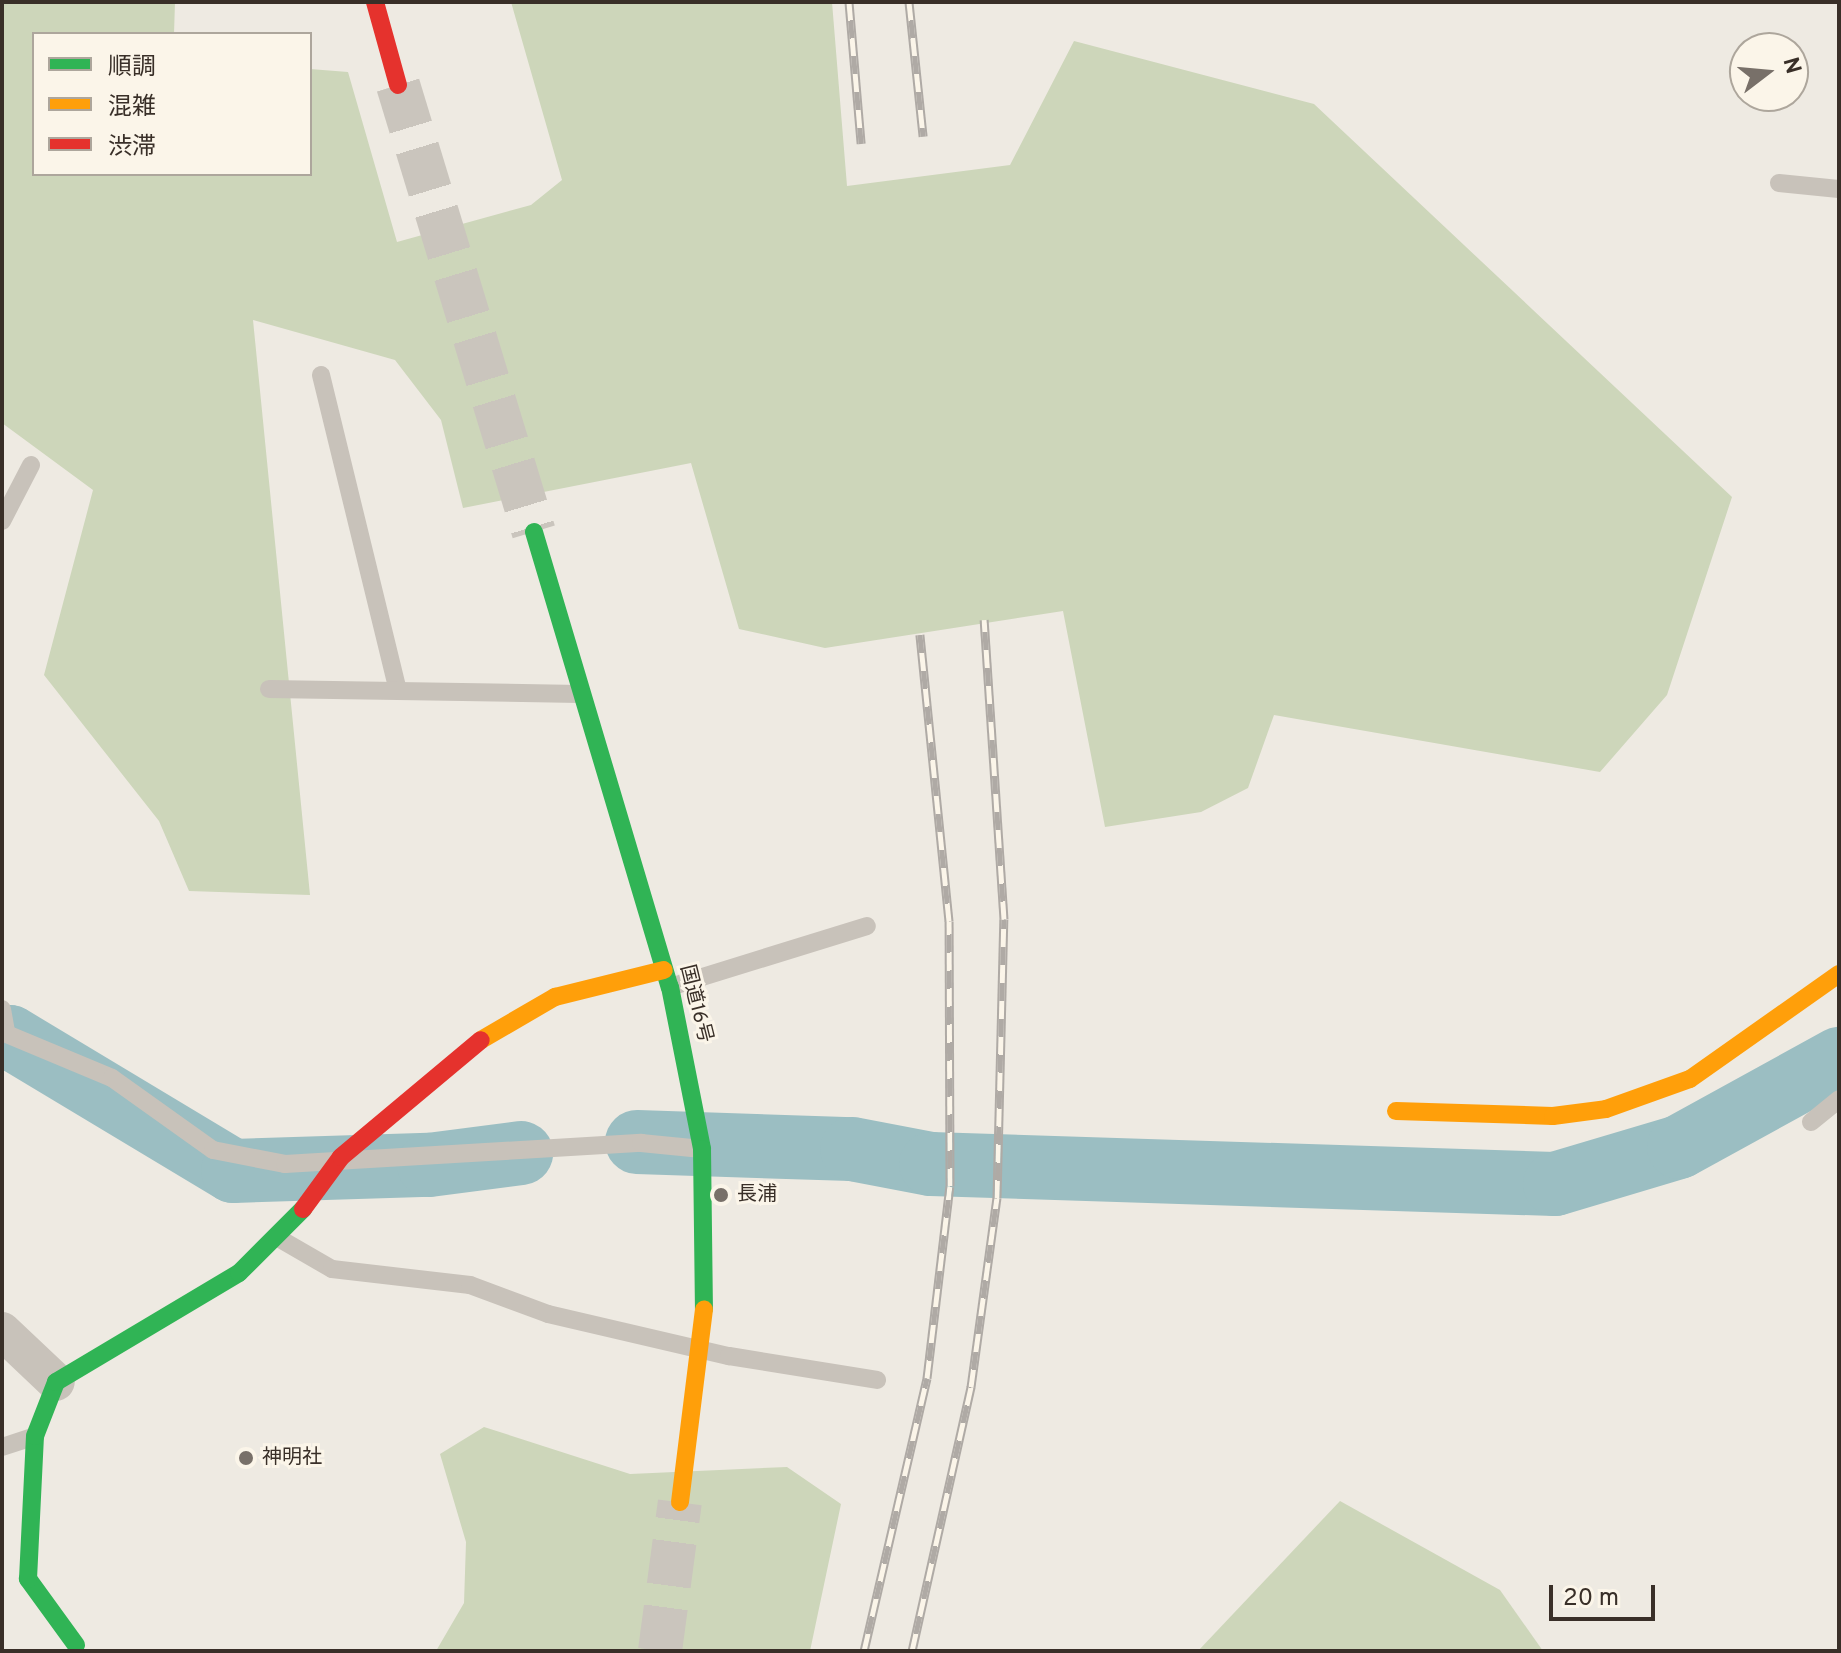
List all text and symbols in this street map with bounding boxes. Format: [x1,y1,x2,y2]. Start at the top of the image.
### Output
legend [32,32,312,176]
north arrow [1729,32,1809,112]
text: 順調 [108,53,156,83]
text: N [1775,54,1806,77]
text: 混雑 [108,93,156,123]
text: 渋滞 [108,133,156,163]
street label: 国道16号 [674,963,716,1045]
place label: 長浦 [737,1183,777,1207]
marker: 長浦 [712,1186,730,1204]
place label: 神明社 [262,1446,322,1470]
marker: 神明社 [237,1449,255,1467]
scale bar [1553,1569,1659,1619]
text: 20 m [1563,1584,1619,1614]

